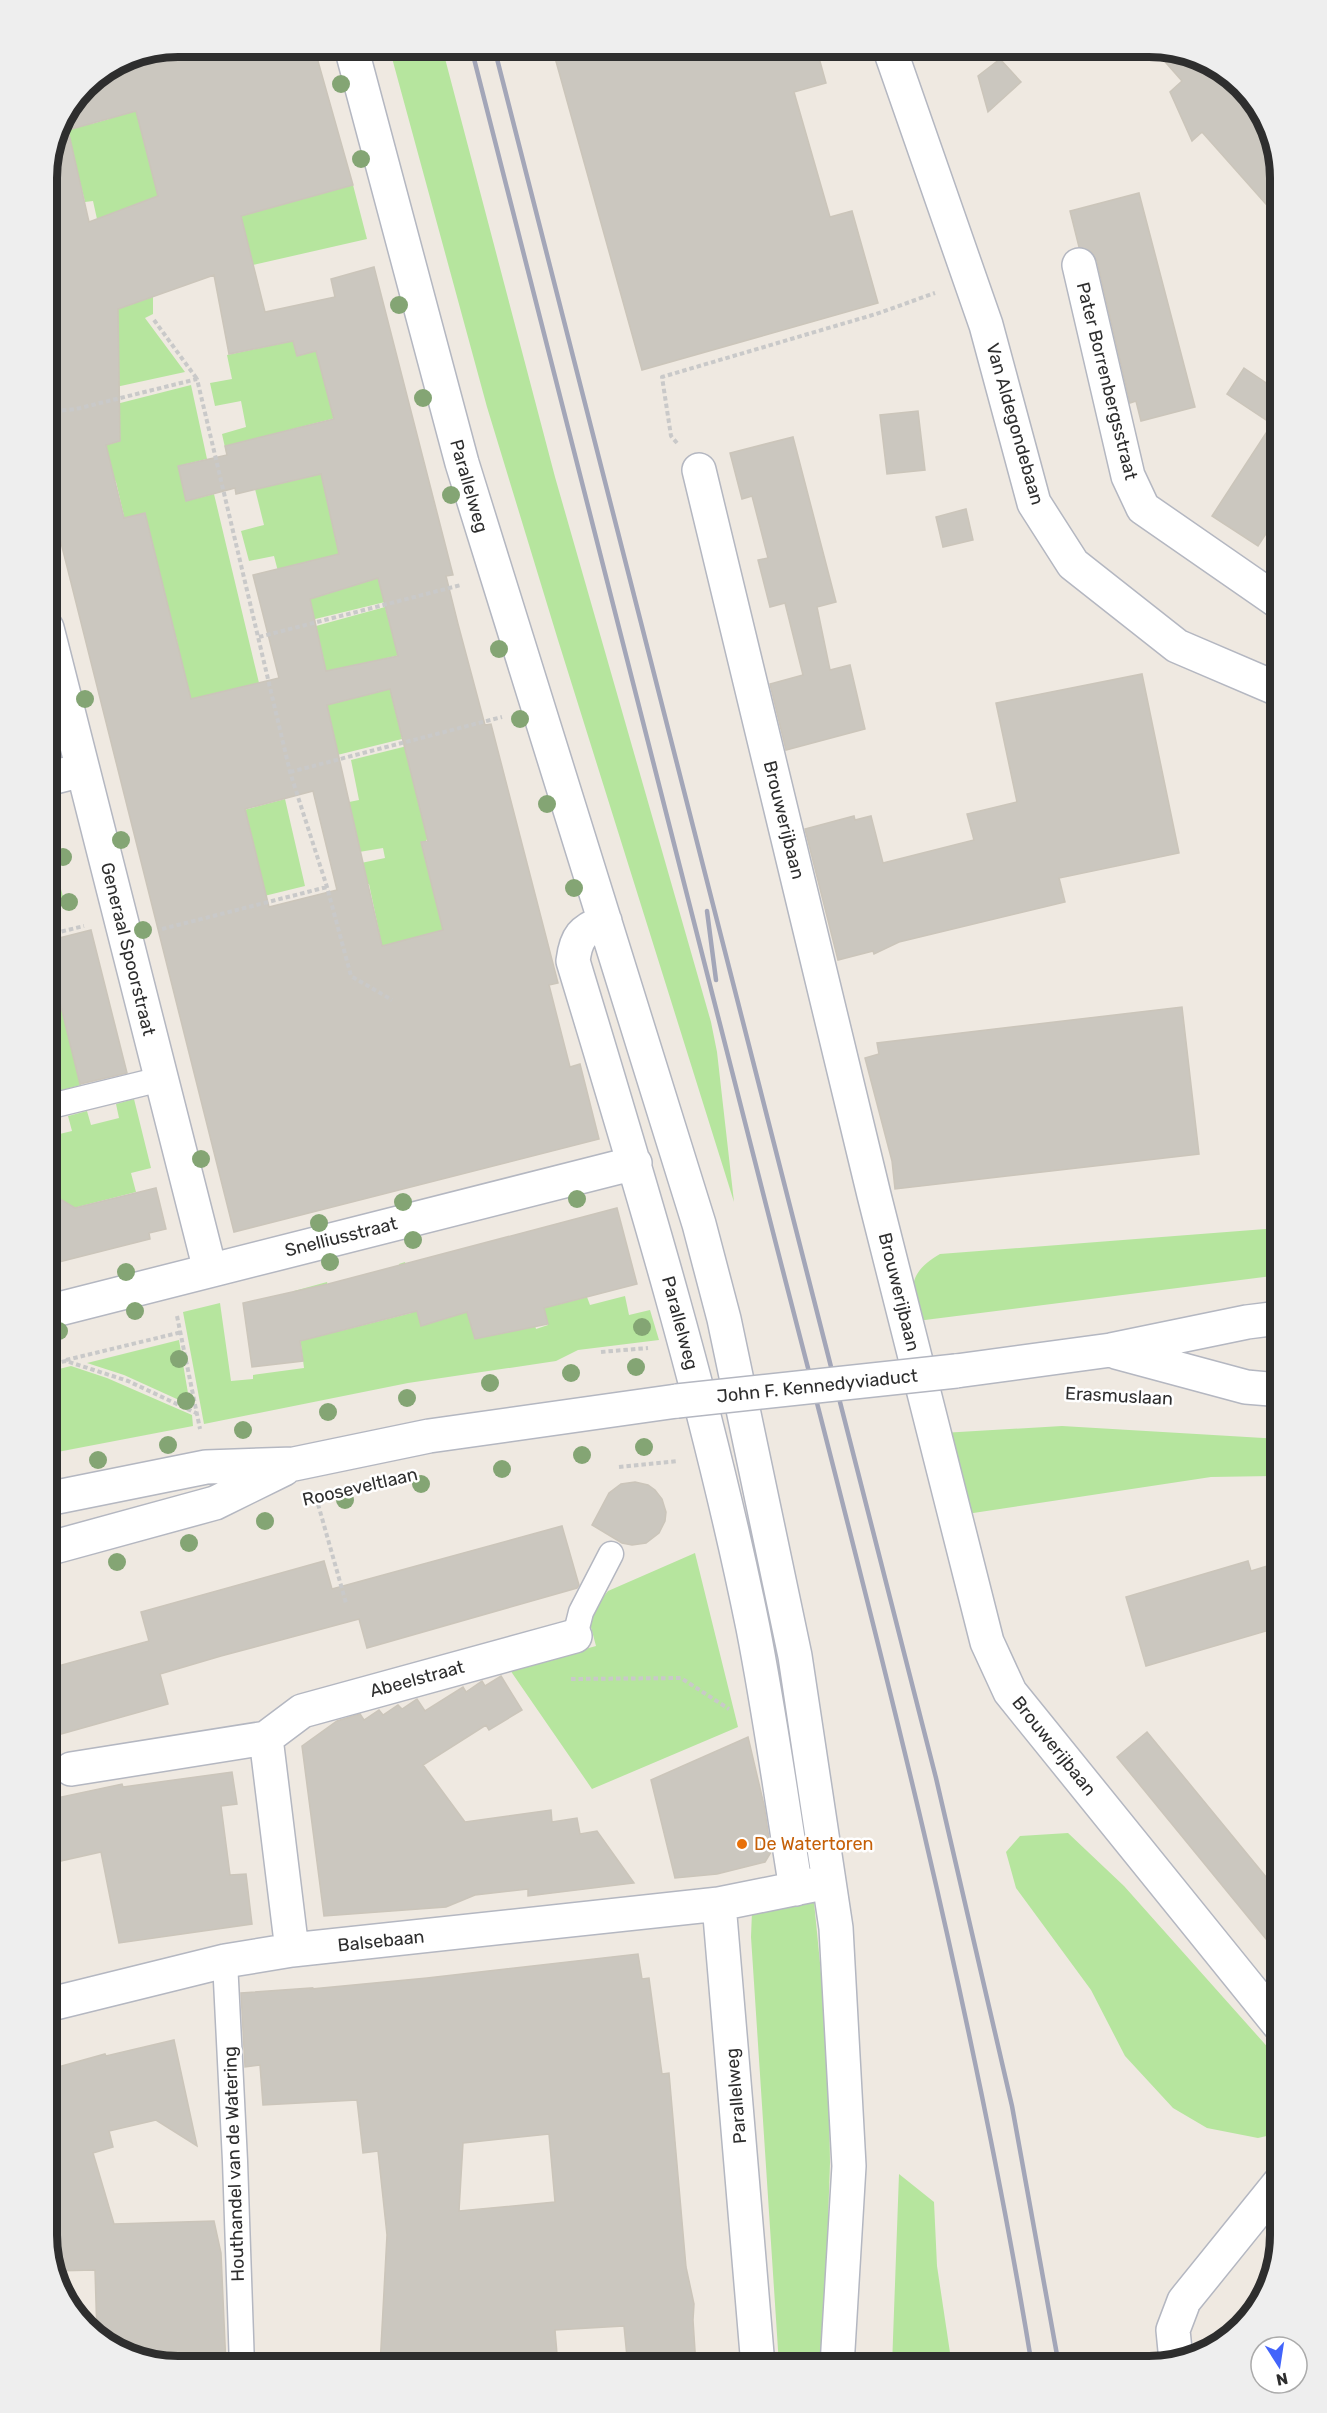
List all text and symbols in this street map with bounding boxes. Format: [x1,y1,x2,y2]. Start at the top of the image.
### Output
street label: Pater Borrenbergsstraat [1072,280,1142,482]
street label: Van Aldegondebaan [981,341,1049,507]
street label: Parallelweg [445,437,493,535]
street label: Brouwerijbaan [759,758,809,882]
street label: Generaal Spoorstraat [96,860,160,1038]
street label: Snelliusstraat [283,1212,399,1262]
street label: Brouwerijbaan [874,1230,924,1354]
street label: Parallelweg [657,1274,703,1372]
street label: John F. Kennedyviaduct [715,1364,919,1408]
street label: Erasmuslaan [1065,1382,1173,1410]
street label: Rooseveltlaan [300,1463,420,1511]
street label: Abeelstraat [367,1656,467,1702]
street label: Brouwerijbaan [1007,1692,1101,1800]
place label: De Watertoren [754,1833,873,1855]
marker: De Watertoren [735,1837,749,1851]
street label: Balsebaan [337,1926,425,1956]
street label: Houthandel van de Watering [219,2046,249,2282]
street label: Parallelweg [721,2047,751,2145]
north arrow [1249,2335,1309,2395]
text: N [1274,2369,1290,2390]

